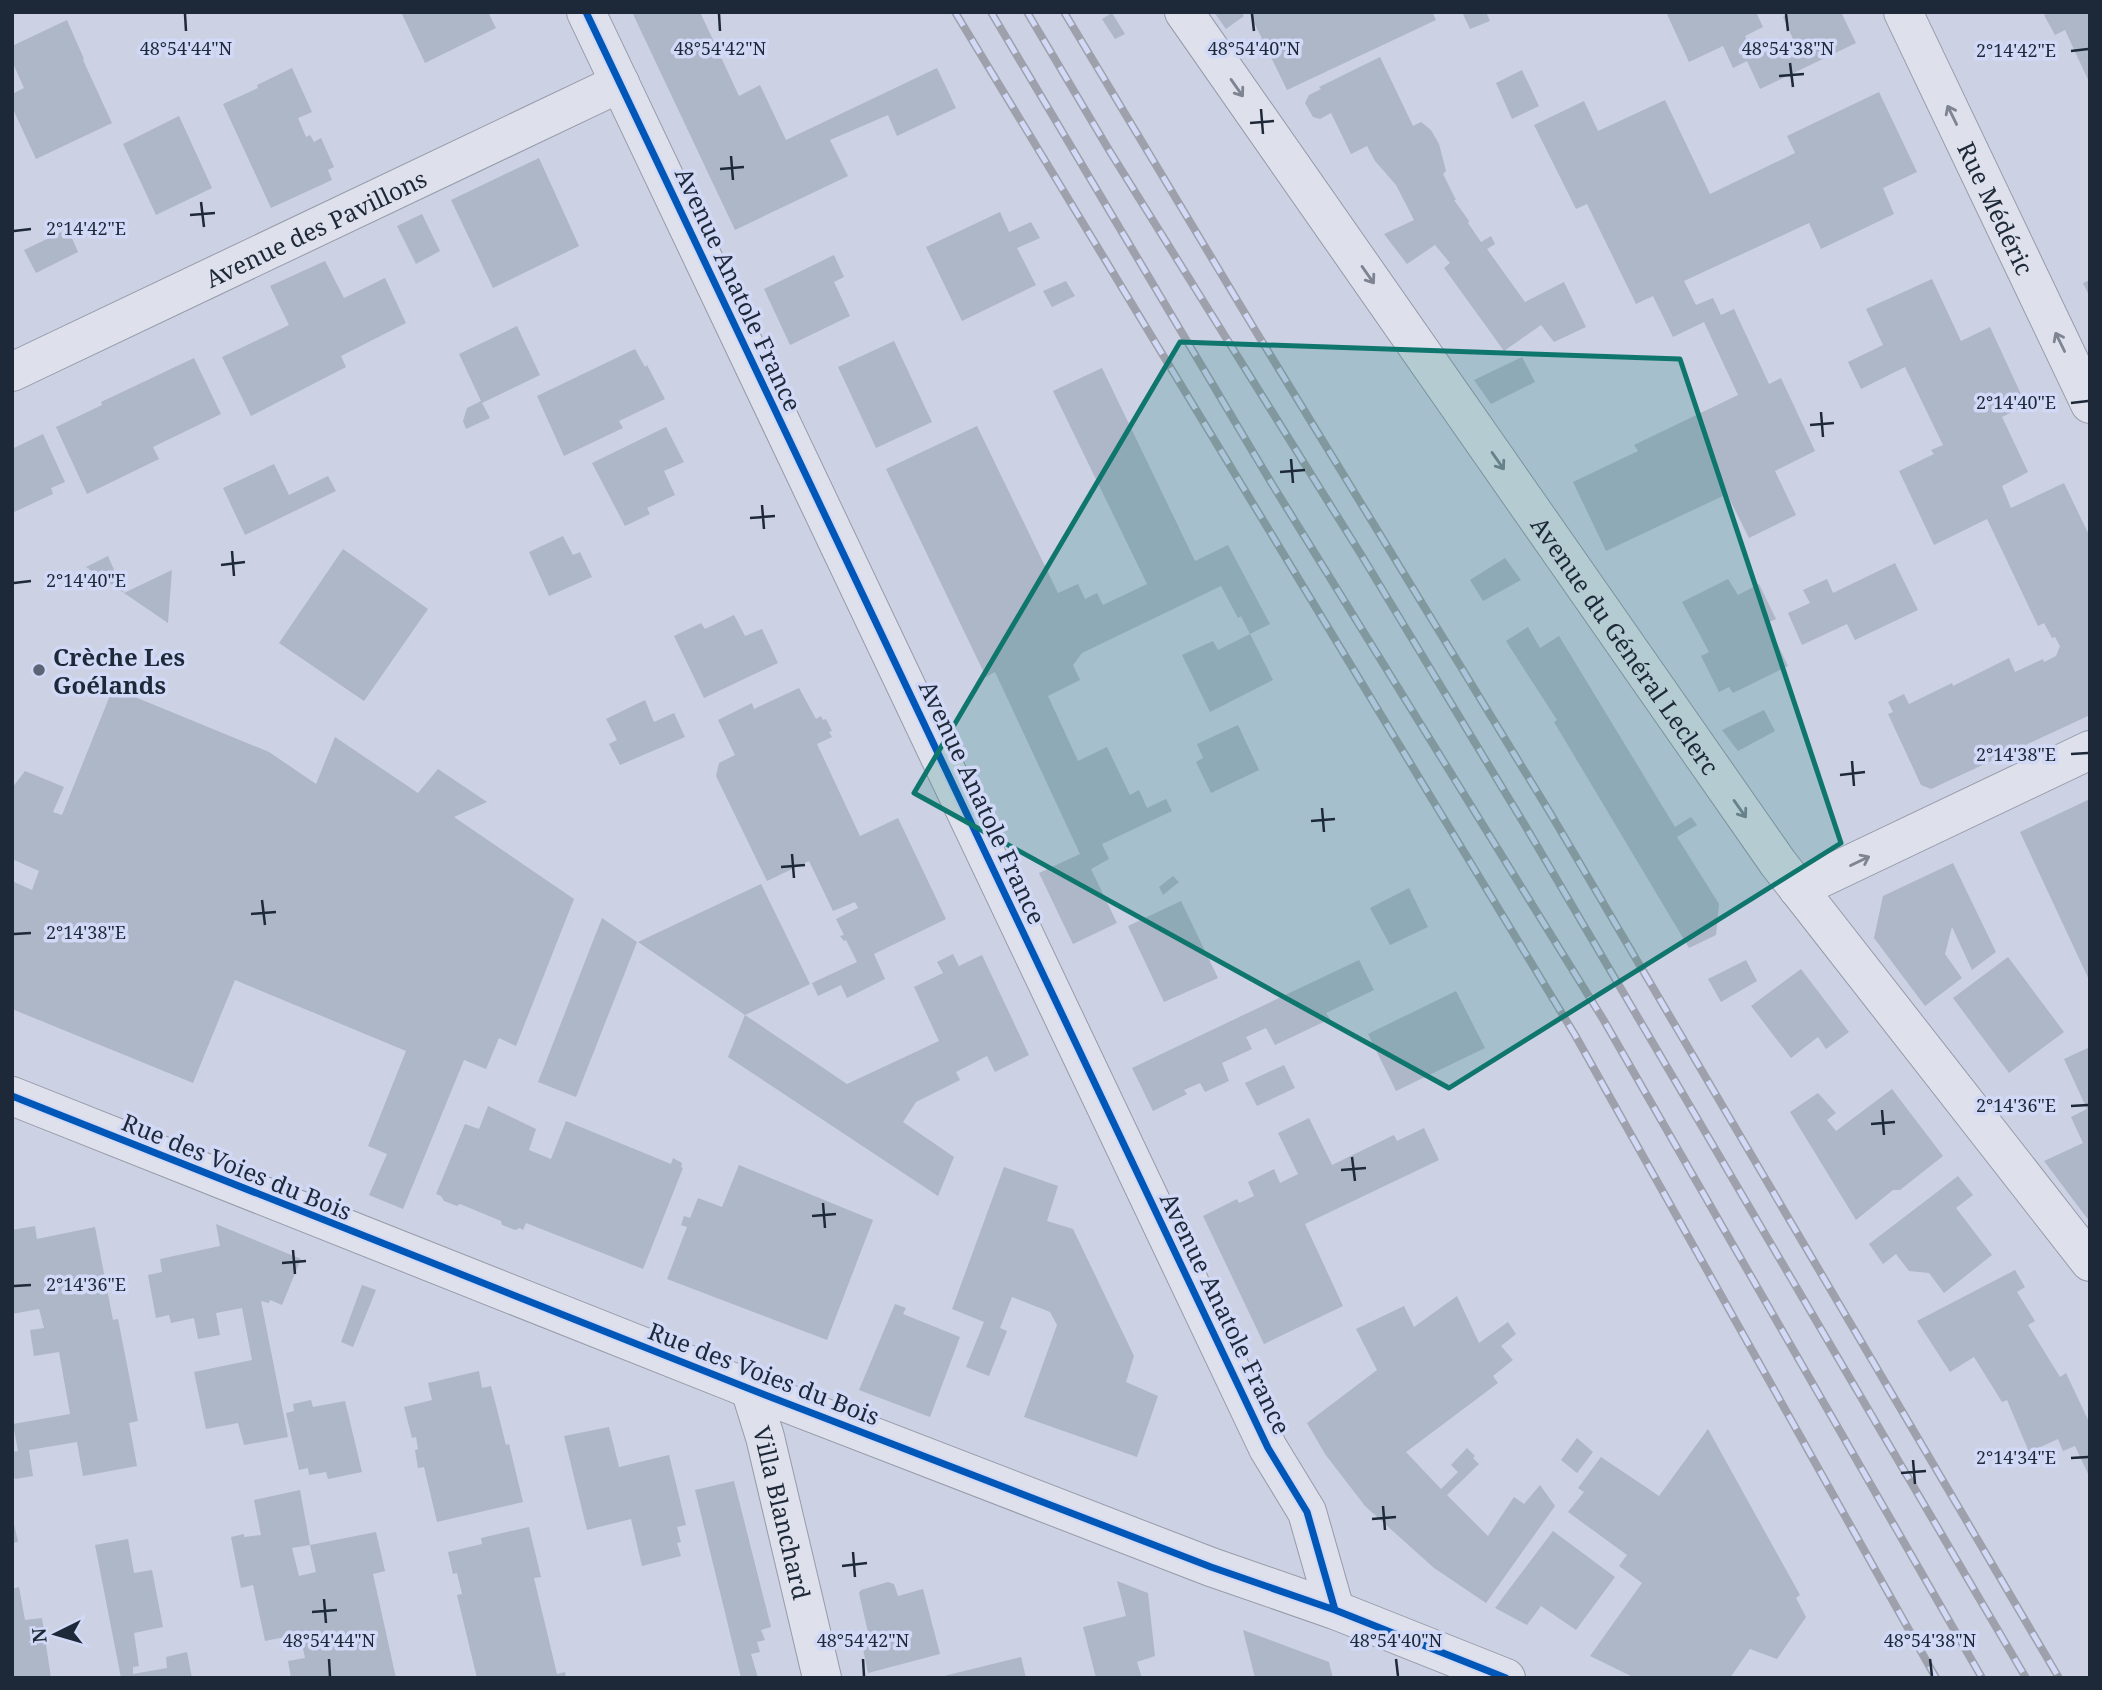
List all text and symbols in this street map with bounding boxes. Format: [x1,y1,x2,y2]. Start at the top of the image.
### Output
text: 48°54'44"N [140,36,233,60]
text: 48°54'42"N [674,36,767,60]
text: 48°54'40"N [1208,36,1301,60]
text: 48°54'38"N [1742,36,1835,60]
text: 2°14'42"E [1976,38,2056,62]
one-way arrow [1230,78,1244,97]
one-way arrow [1944,105,1958,126]
street label: Rue Médéric [1951,136,2042,280]
street label: Avenue des Pavillons [199,161,432,294]
street label: Avenue Anatole France [668,162,810,416]
text: 2°14'42"E [46,216,126,240]
one-way arrow [1361,265,1375,284]
one-way arrow [2053,332,2067,353]
text: 2°14'40"E [1976,390,2056,414]
one-way arrow [1491,451,1505,470]
street label: Avenue du Général Leclerc [1524,509,1727,781]
text: 2°14'40"E [46,568,126,592]
place label: Crèche Les Goélands [53,640,185,701]
marker: Crèche Les Goélands [31,662,47,678]
street label: Avenue Anatole France [912,675,1054,929]
text: 2°14'38"E [1976,742,2056,766]
one-way arrow [1733,799,1747,818]
one-way arrow [1849,853,1870,867]
text: 2°14'38"E [46,920,126,944]
text: 2°14'36"E [1976,1093,2056,1117]
street label: Rue des Voies du Bois [117,1105,357,1227]
street label: Avenue Anatole France [1153,1187,1299,1439]
text: 2°14'36"E [46,1272,126,1296]
street label: Rue des Voies du Bois [644,1314,884,1432]
street label: Villa Blanchard [746,1422,819,1603]
text: 2°14'34"E [1976,1445,2056,1469]
north arrow [21,1599,91,1669]
text: N [25,1627,53,1644]
text: 48°54'44"N [283,1628,376,1652]
text: 48°54'42"N [817,1628,910,1652]
text: 48°54'40"N [1350,1628,1443,1652]
text: 48°54'38"N [1884,1628,1977,1652]

